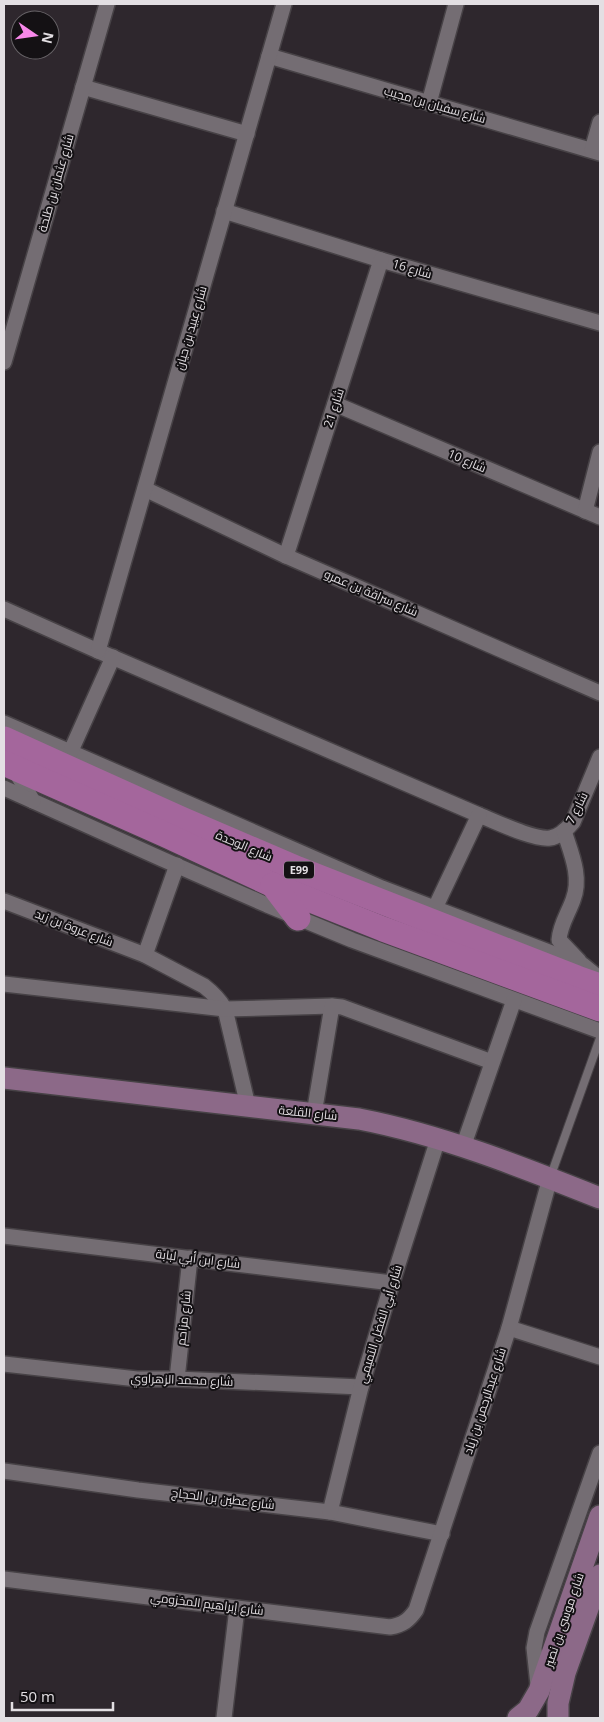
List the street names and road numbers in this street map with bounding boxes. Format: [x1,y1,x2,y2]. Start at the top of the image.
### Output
street label: شارع سفبان بن مجيب [382,82,488,127]
street label: شارع عثمان بن طلحة [33,132,78,234]
street label: شارع 16 [391,255,434,282]
street label: شارع عبيد بن حيان [170,284,211,372]
street label: شارع 21 [319,386,348,430]
street label: شارع 10 [445,445,489,476]
street label: شارع سراقة بن عمرو [322,565,421,620]
street label: شارع 7 [561,789,592,826]
street label: شارع الوحدة [213,826,275,865]
road number: E99 [284,862,314,878]
street label: شارع عروة بن زيد [33,905,116,950]
street label: شارع القلعة [278,1101,338,1124]
street label: شارع ابن أبي لبابة [155,1245,241,1274]
street label: شارع أبي الفضل التميمي [353,1263,408,1386]
street label: شارع مزاحم [172,1289,195,1346]
street label: شارع عبدالرحمن بن زياد [459,1345,510,1456]
street label: شارع محمد الزهراوي [130,1369,234,1392]
street label: شارع عطين بن الحجاج [171,1484,276,1513]
street label: شارع موسى بن نصير [539,1570,588,1670]
street label: شارع إبراهيم المخزومي [149,1588,265,1621]

